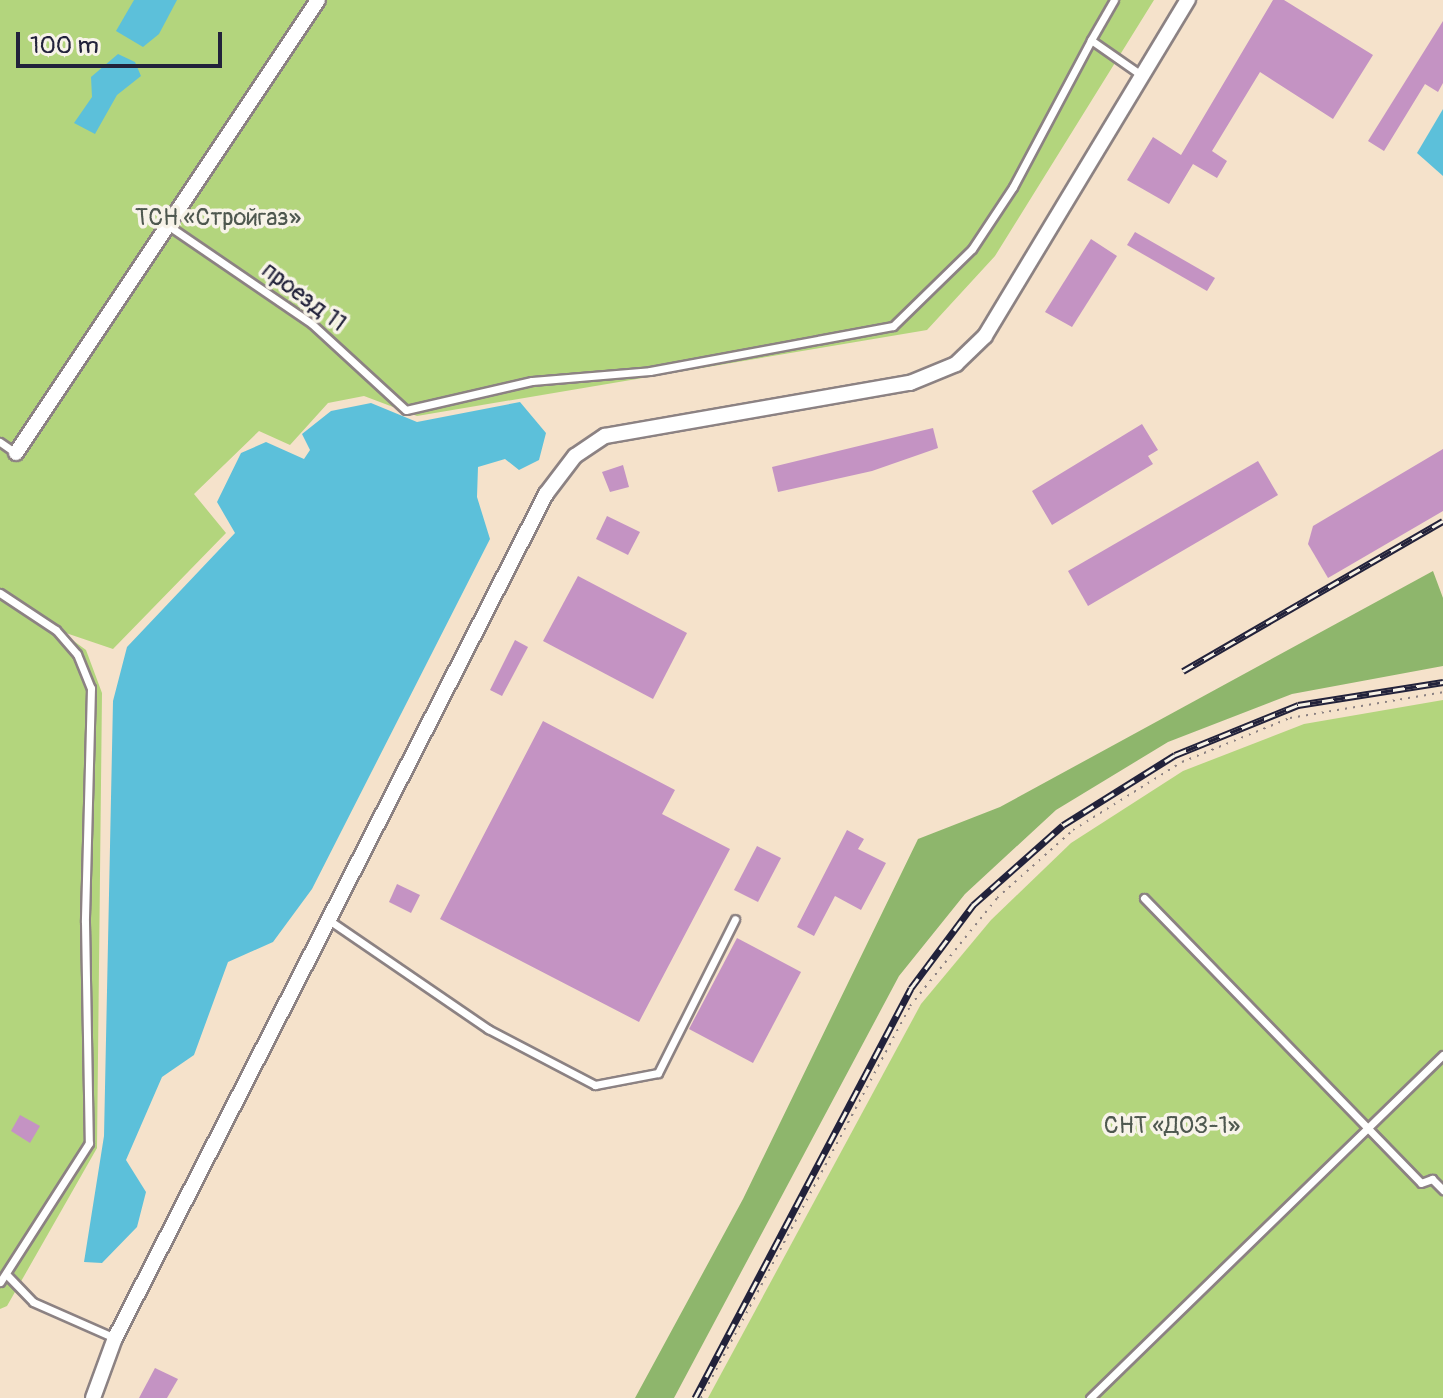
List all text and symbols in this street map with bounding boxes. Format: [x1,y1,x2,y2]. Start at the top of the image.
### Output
scale bar [20,16,226,66]
text: 100 m [30,31,99,60]
park label: ТСН «Стройгаз» [135,204,301,232]
street label: проезд 11 [256,256,352,338]
park label: СНТ «ДОЗ-1» [1104,1112,1240,1140]

